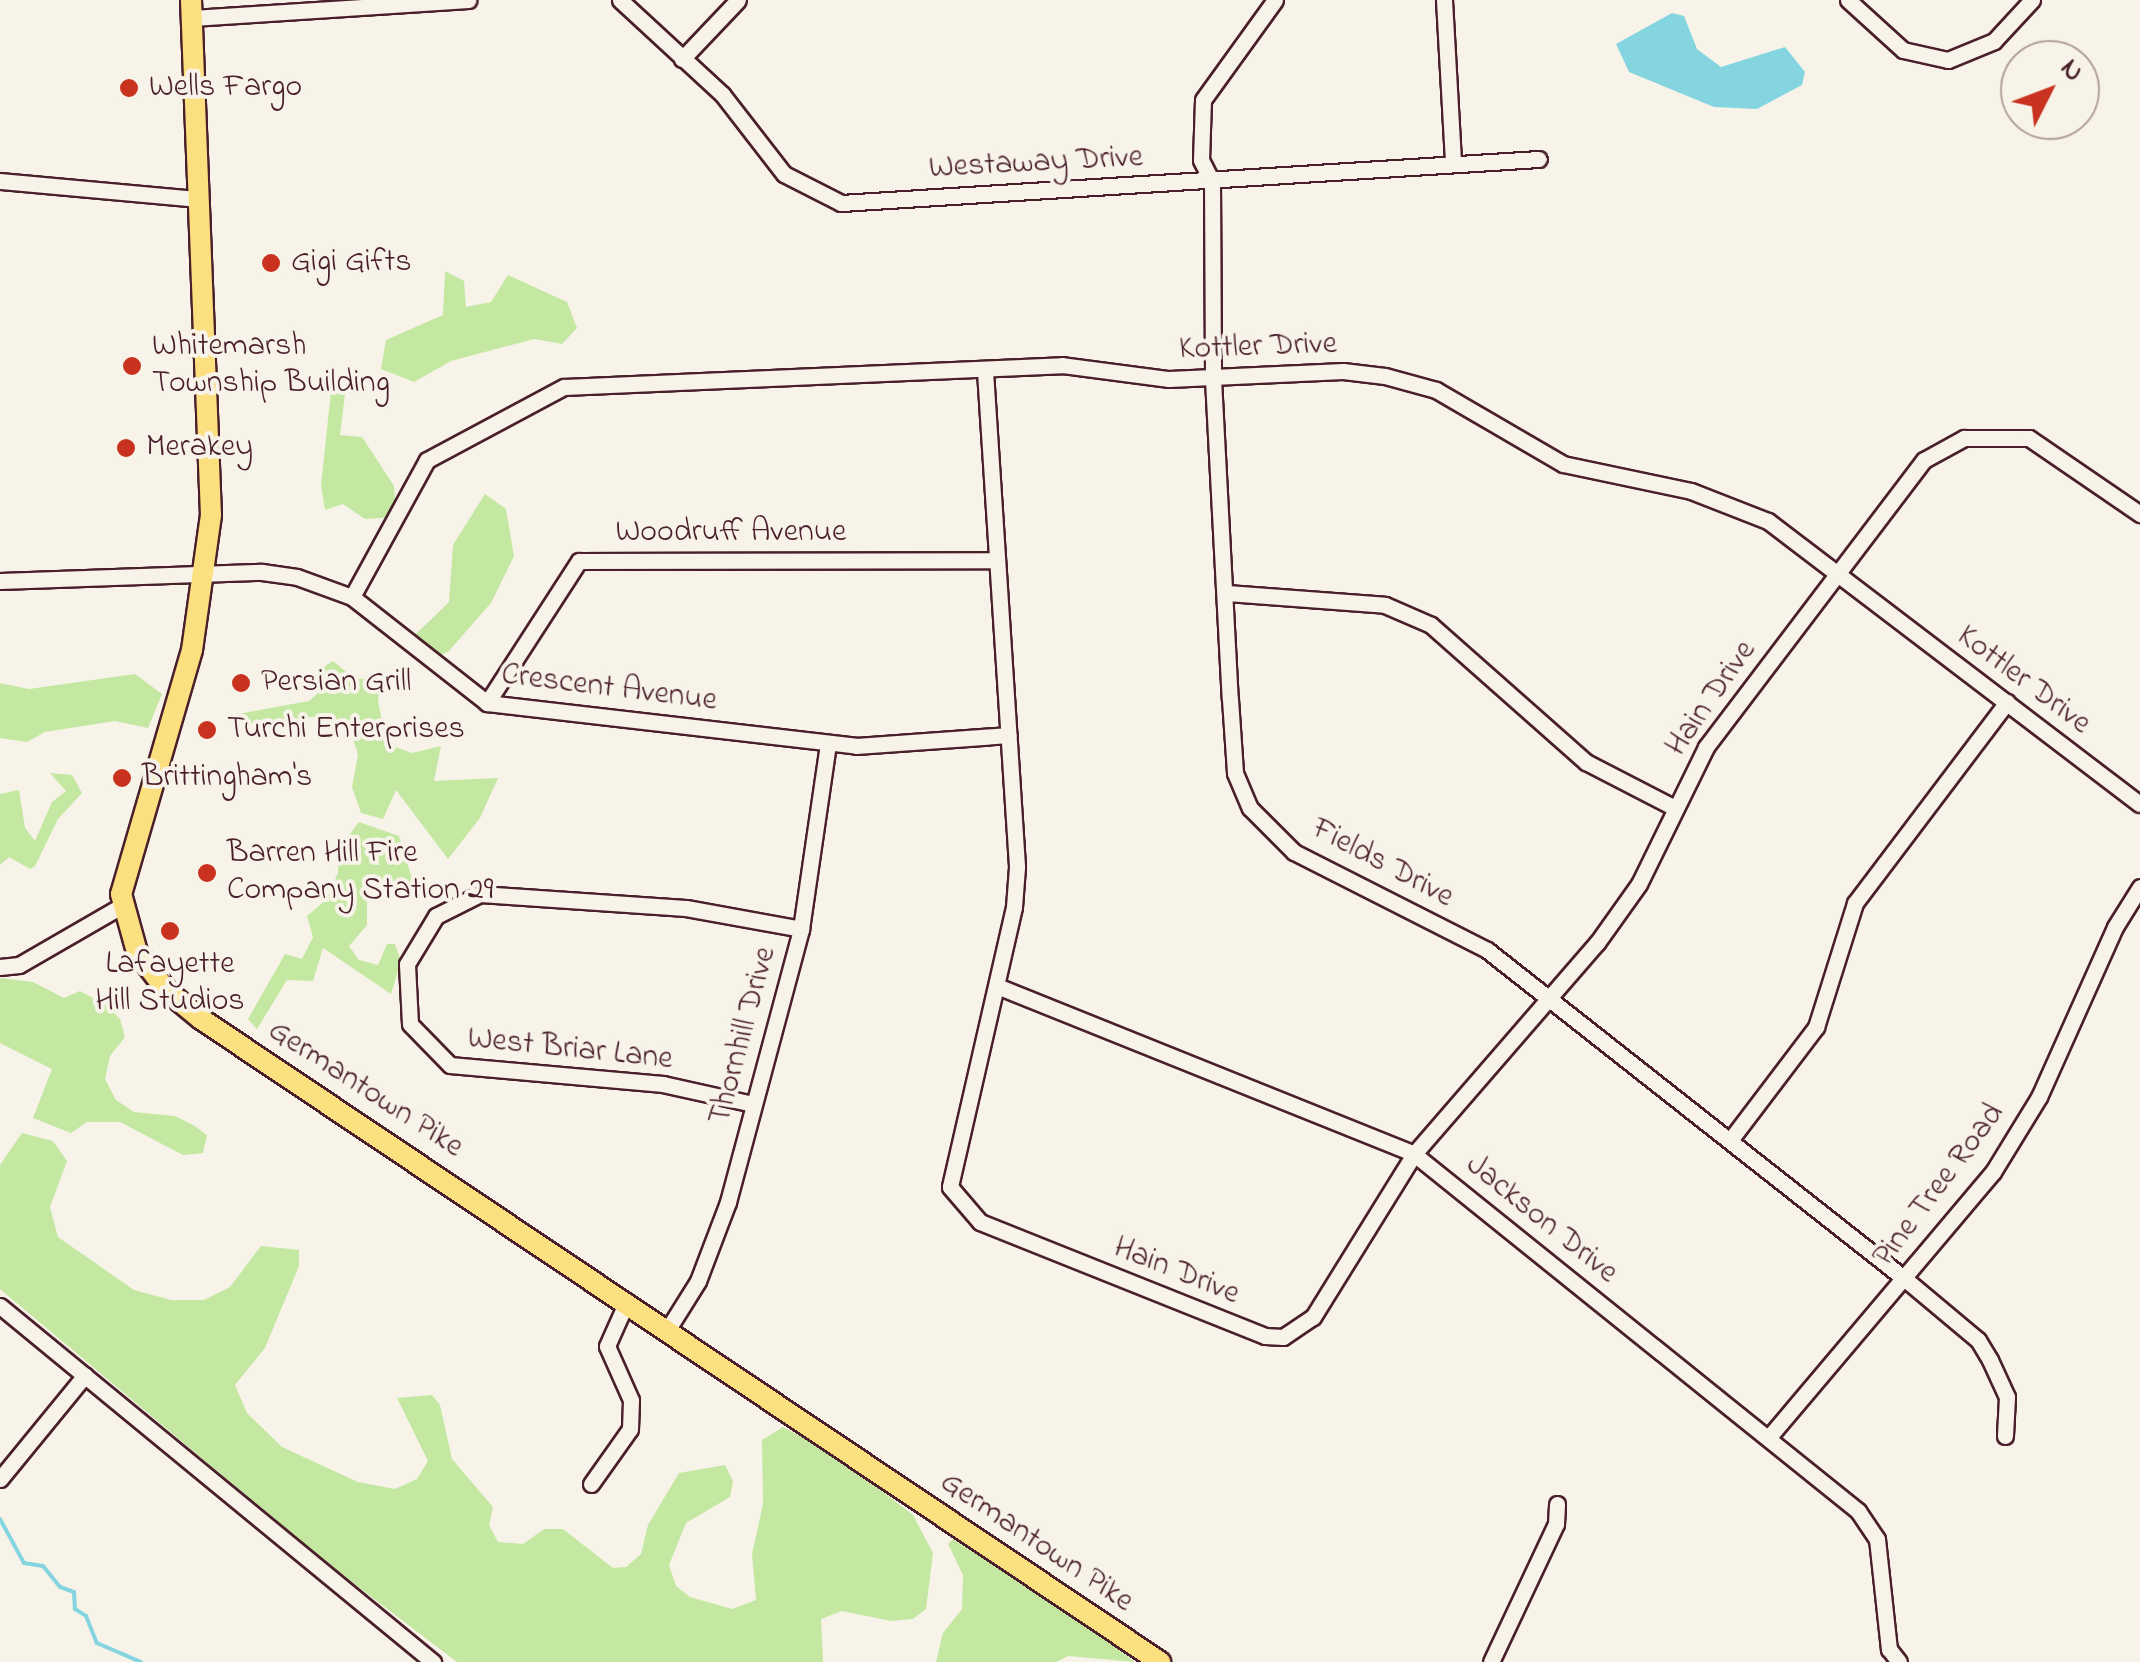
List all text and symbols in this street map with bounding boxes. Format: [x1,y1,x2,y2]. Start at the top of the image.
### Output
north arrow [2000,40,2100,140]
text: N [2050,50,2093,92]
place label: Wells Fargo [149,69,302,107]
marker: Wells Fargo [118,77,140,99]
street label: Westaway Drive [928,139,1144,189]
place label: Gigi Gifts [291,244,411,282]
marker: Gigi Gifts [260,252,282,274]
street label: Kottler Drive [1178,326,1338,370]
place label: Whitemarsh Township Building [152,329,390,404]
marker: Whitemarsh Township Building [121,355,143,377]
place label: Merakey [146,429,253,467]
marker: Merakey [115,437,137,459]
street label: Woodruff Avenue [616,514,846,552]
street label: Kottler Drive [1948,618,2098,744]
street label: Hain Drive [1658,634,1766,764]
street label: Crescent Avenue [499,657,719,721]
place label: Persian Grill [261,664,411,702]
marker: Persian Grill [230,672,252,694]
place label: Turchi Enterprises [227,711,465,749]
marker: Turchi Enterprises [196,719,218,741]
place label: Brittingham's [142,759,312,797]
marker: Brittingham's [111,767,133,789]
street label: Fields Drive [1304,811,1460,917]
place label: Barren Hill Fire Company Station 29 [227,836,493,911]
marker: Barren Hill Fire Company Station 29 [196,862,218,884]
marker: Lafayette Hill Studios [159,920,181,942]
street label: Thornhill Drive [702,943,786,1129]
place label: Lafayette Hill Studios [95,947,245,1022]
street label: Germantown Pike [260,1013,470,1167]
street label: West Briar Lane [466,1020,674,1080]
street label: Pine Tree Road [1866,1097,2014,1275]
street label: Jackson Drive [1457,1147,1625,1293]
street label: Hain Drive [1108,1229,1244,1315]
street label: Germantown Pike [932,1464,1140,1622]

